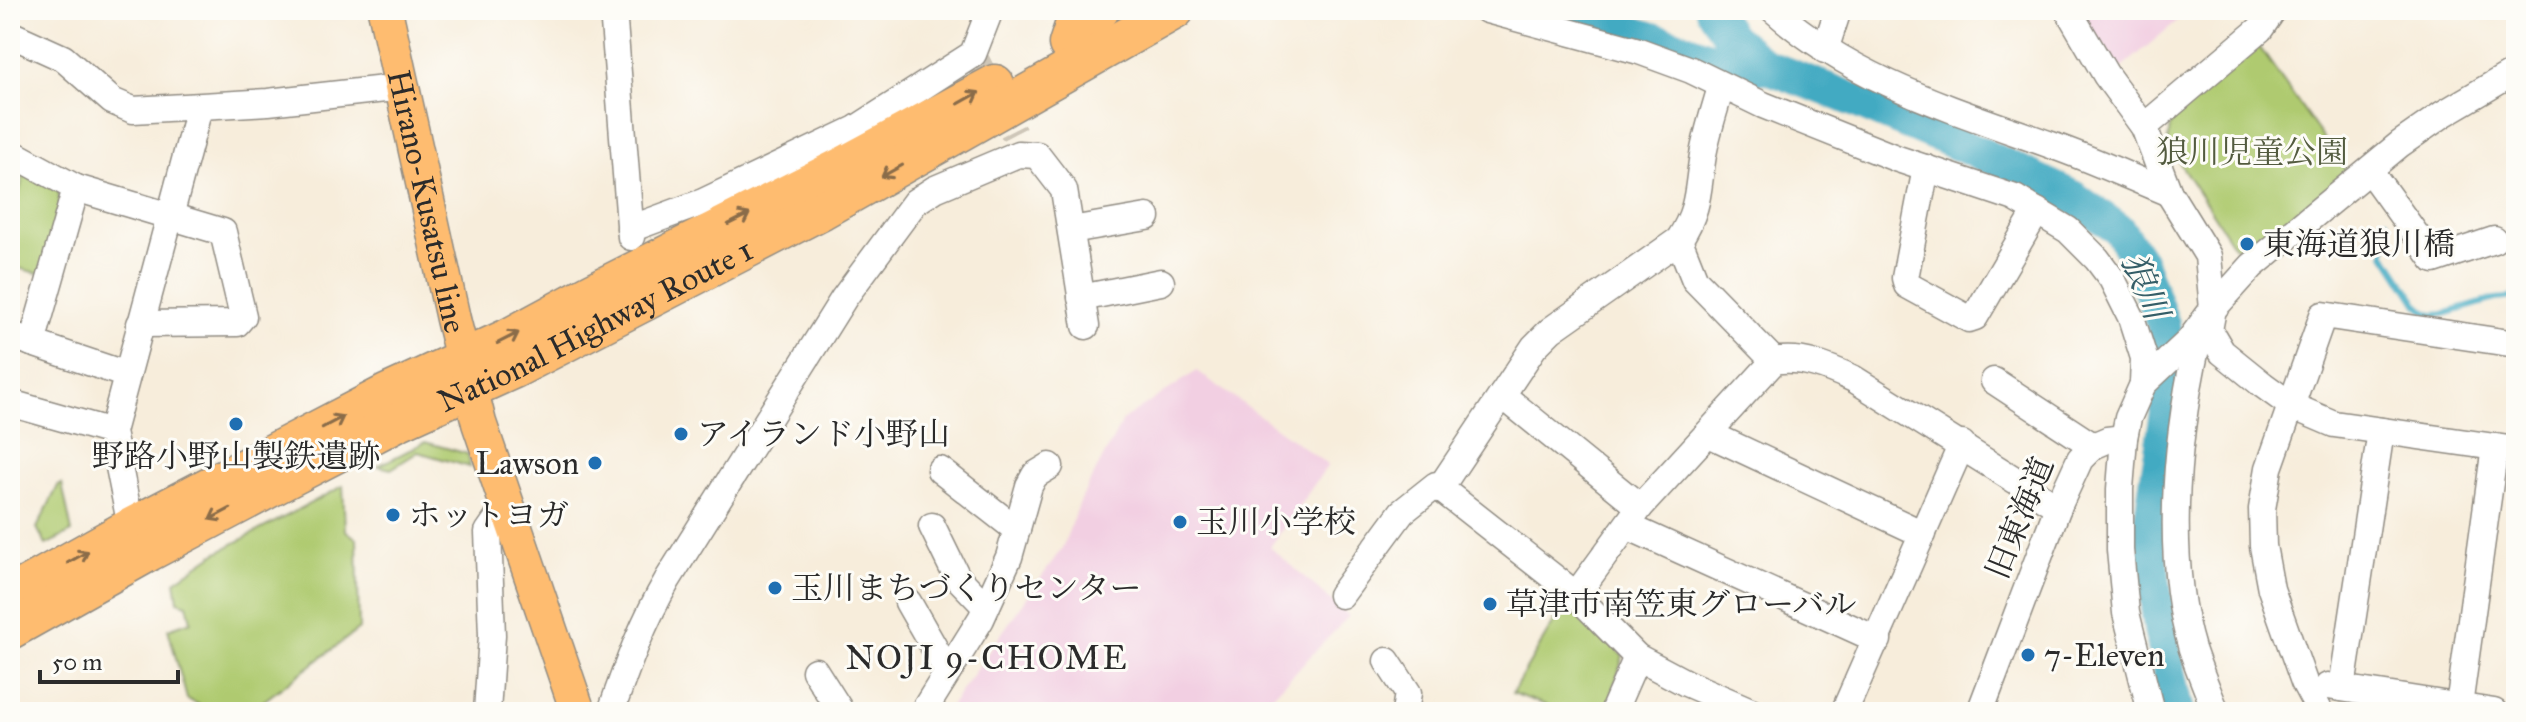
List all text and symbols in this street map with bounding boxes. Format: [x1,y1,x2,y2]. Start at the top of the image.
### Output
street label: Hirano-Kusatsu line [379,66,475,337]
one-way arrow [957,90,980,106]
park label: 狼川児童公園 [2156,133,2348,172]
one-way arrow [880,164,904,180]
one-way arrow [726,211,750,226]
place label: 東海道狼川橋 [2263,225,2455,264]
street label: National Highway Route 1 [432,230,759,420]
marker: 東海道狼川橋 [2238,235,2256,253]
water label: 狼川 [2113,247,2179,329]
one-way arrow [495,329,519,345]
one-way arrow [320,414,344,430]
marker: 野路小野山製鉄遺跡 [227,415,245,433]
place label: アイランド小野山 [697,415,950,454]
marker: アイランド小野山 [672,425,690,443]
place label: 野路小野山製鉄遺跡 [92,437,380,476]
place label: Lawson [476,444,579,483]
street label: 旧東海道 [1978,451,2062,585]
marker: Lawson [586,454,604,472]
place label: ホットヨガ [409,496,569,535]
place label: 玉川小学校 [1196,503,1356,542]
marker: ホットヨガ [384,506,402,524]
one-way arrow [208,507,232,523]
marker: 玉川小学校 [1171,513,1189,531]
one-way arrow [66,549,89,565]
place label: 玉川まちづくりセンター [791,569,1141,608]
marker: 玉川まちづくりセンター [766,579,784,597]
place label: 草津市南笠東グローバル [1506,585,1856,624]
marker: 草津市南笠東グローバル [1481,595,1499,613]
scale bar [40,634,178,684]
place label: 7-Eleven [2044,636,2164,675]
district label: NOJI 9-CHOME [846,637,1128,679]
marker: 7-Eleven [2019,646,2037,664]
text: 50 m [52,647,102,677]

